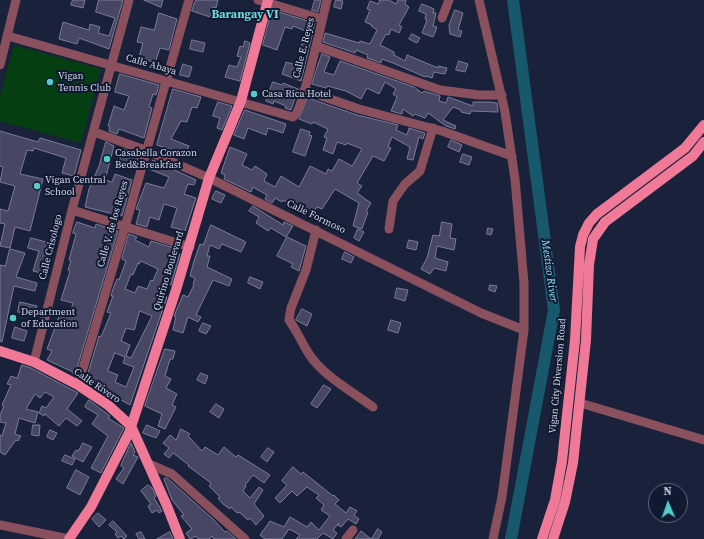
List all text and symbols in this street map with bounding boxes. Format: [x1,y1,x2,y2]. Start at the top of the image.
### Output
district label: Barangay VI [211,8,279,22]
street label: Calle E. Reyes [291,17,317,79]
street label: Calle Abaya [124,52,178,78]
place label: Vigan Tennis Club [58,70,111,94]
marker: Vigan Tennis Club [45,77,55,87]
place label: Casa Rica Hotel [262,88,331,100]
marker: Casa Rica Hotel [249,89,259,99]
place label: Casabella Corazon Bed&Breakfast [115,147,197,170]
marker: Casabella Corazon Bed&Breakfast [102,154,112,164]
place label: Vigan Central School [45,174,106,198]
street label: Calle V. de los Reyes [95,179,131,269]
marker: Vigan Central School [32,181,42,191]
street label: Calle Formoso [285,198,347,236]
street label: Calle Crisologo [37,213,65,281]
street label: Quirino Boulevard [151,230,187,312]
water label: Mestizo River [538,239,560,303]
place label: Department of Education [21,306,77,330]
marker: Department of Education [8,313,18,323]
street label: Vigan City Diversion Road [547,318,569,434]
street label: Calle Rivero [71,366,123,406]
north arrow [648,483,688,523]
text: N [663,484,672,499]

